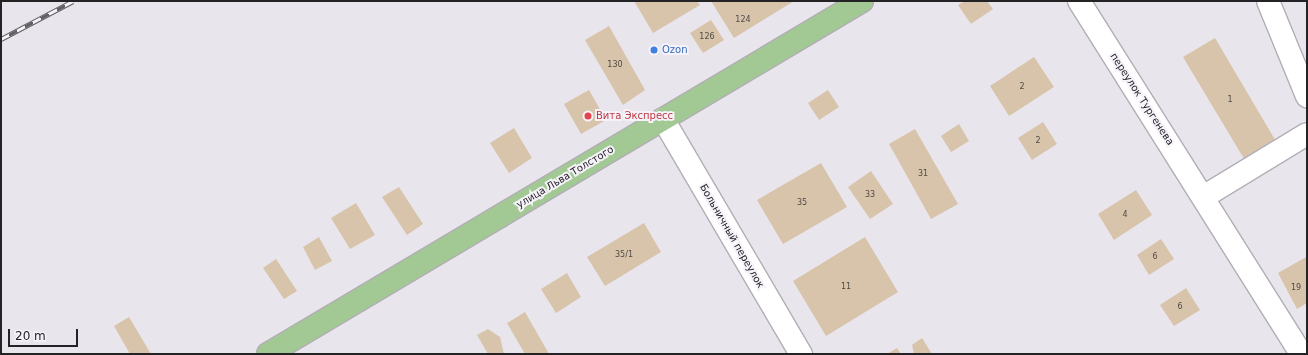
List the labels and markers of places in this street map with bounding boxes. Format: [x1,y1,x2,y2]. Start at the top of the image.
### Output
place label: Ozon [662,44,688,56]
marker: Ozon [649,45,659,55]
place label: Вита Экспресс [596,110,673,122]
marker: Вита Экспресс [583,111,593,121]

